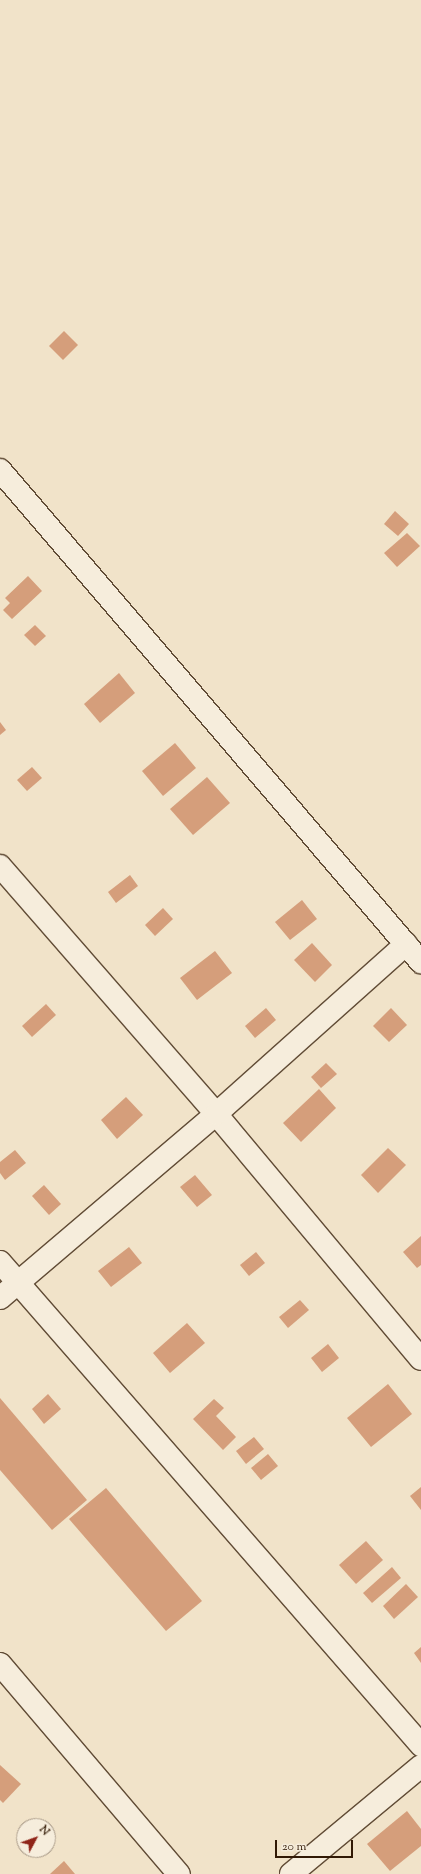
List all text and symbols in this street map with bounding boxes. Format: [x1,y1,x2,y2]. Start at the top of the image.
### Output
north arrow [16,1818,56,1858]
text: N [35,1822,53,1839]
scale bar [277,1832,355,1858]
text: 20 m [282,1838,306,1856]

